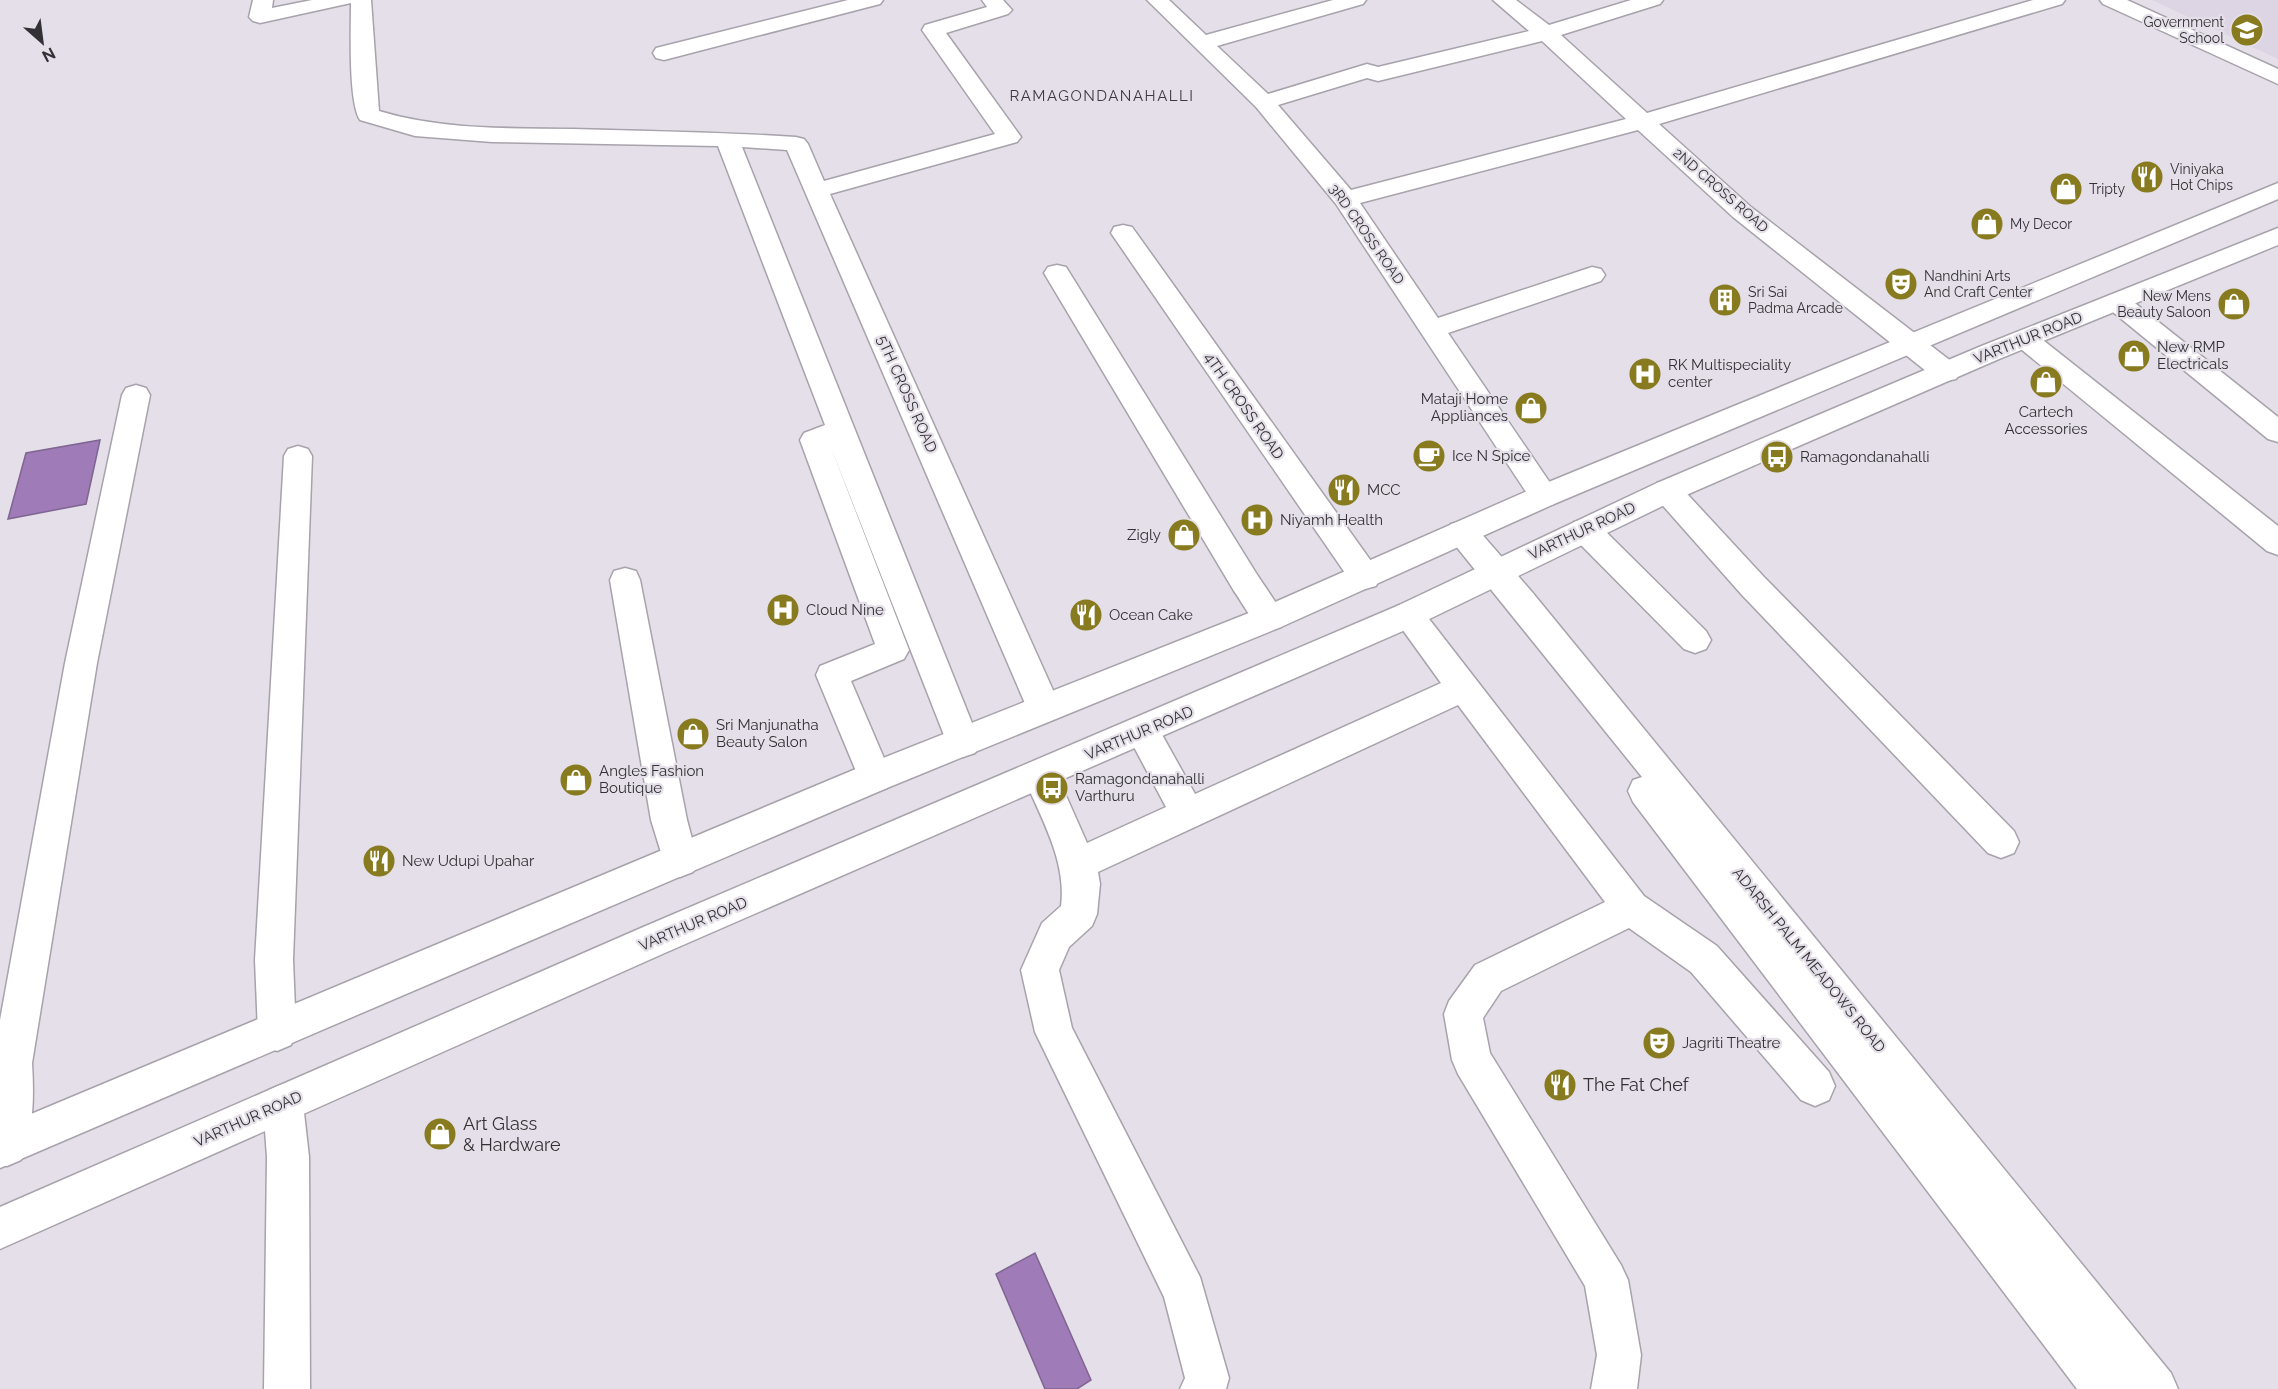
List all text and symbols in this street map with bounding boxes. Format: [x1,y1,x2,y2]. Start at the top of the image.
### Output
north arrow [12,12,72,72]
school or university icon: Government School [2229,12,2265,48]
place label: Government School [2144,14,2224,46]
text: N [39,44,59,66]
district label: RAMAGONDANAHALLI [1009,87,1195,105]
street label: 2ND CROSS ROAD [1670,145,1772,235]
restaurant icon: Viniyaka Hot Chips [2129,159,2165,195]
place label: Viniyaka Hot Chips [2170,161,2233,193]
shop icon: Tripty [2048,171,2084,207]
street label: 3RD CROSS ROAD [1326,181,1408,287]
place label: Tripty [2089,181,2125,197]
shop icon: My Decor [1969,206,2005,242]
place label: My Decor [2010,216,2072,232]
theatre icon: Nandhini Arts And Craft Center [1883,266,1919,302]
place label: Nandhini Arts And Craft Center [1924,268,2033,300]
building icon: Sri Sai Padma Arcade [1707,282,1743,318]
place label: Sri Sai Padma Arcade [1748,284,1843,316]
shop icon: New Mens Beauty Saloon [2216,286,2252,322]
place label: New Mens Beauty Saloon [2117,288,2211,320]
street label: VARTHUR ROAD [1971,308,2085,368]
street label: 5TH CROSS ROAD [873,332,941,456]
shop icon: New RMP Electricals [2116,338,2152,374]
place label: New RMP Electricals [2157,338,2229,373]
street label: 4TH CROSS ROAD [1200,349,1288,463]
hospital icon: RK Multispeciality center [1627,356,1663,392]
place label: RK Multispeciality center [1668,356,1791,391]
shop icon: Cartech Accessories [2028,364,2064,400]
place label: Mataji Home Appliances [1421,390,1508,425]
shop icon: Mataji Home Appliances [1513,390,1549,426]
place label: Cartech Accessories [2004,403,2088,438]
cafe icon: Ice N Spice [1411,438,1447,474]
bus stop icon: Ramagondanahalli [1759,439,1795,475]
place label: Ice N Spice [1452,447,1531,465]
place label: Ramagondanahalli [1800,448,1930,466]
restaurant icon: MCC [1326,472,1362,508]
place label: MCC [1367,481,1401,499]
street label: VARTHUR ROAD [1526,498,1639,564]
hospital icon: Niyamh Health [1239,502,1275,538]
place label: Niyamh Health [1280,511,1383,529]
shop icon: Zigly [1166,517,1202,553]
place label: Zigly [1127,526,1161,544]
hospital icon: Cloud Nine [765,592,801,628]
restaurant icon: Ocean Cake [1068,597,1104,633]
place label: Cloud Nine [806,601,884,619]
place label: Ocean Cake [1109,606,1193,624]
street label: VARTHUR ROAD [1082,702,1196,764]
shop icon: Sri Manjunatha Beauty Salon [675,716,711,752]
place label: Sri Manjunatha Beauty Salon [716,716,819,751]
shop icon: Angles Fashion Boutique [558,762,594,798]
place label: Angles Fashion Boutique [599,762,704,797]
bus stop icon: Ramagondanahalli Varthuru [1034,770,1070,806]
place label: Ramagondanahalli Varthuru [1075,770,1205,805]
restaurant icon: New Udupi Upahar [361,843,397,879]
place label: New Udupi Upahar [402,852,535,870]
street label: ADARSH PALM MEADOWS ROAD [1729,864,1889,1056]
street label: VARTHUR ROAD [636,893,750,955]
theatre icon: Jagriti Theatre [1641,1025,1677,1061]
place label: Jagriti Theatre [1682,1034,1781,1052]
restaurant icon: The Fat Chef [1542,1067,1578,1103]
place label: The Fat Chef [1583,1074,1690,1095]
street label: VARTHUR ROAD [191,1087,305,1151]
place label: Art Glass & Hardware [463,1113,561,1155]
shop icon: Art Glass & Hardware [422,1116,458,1152]

